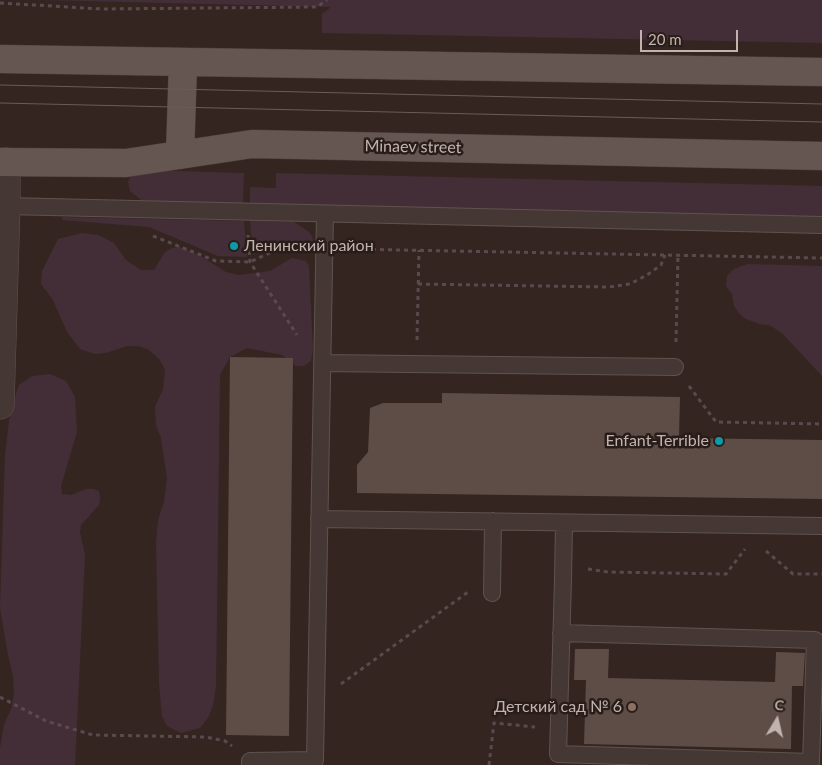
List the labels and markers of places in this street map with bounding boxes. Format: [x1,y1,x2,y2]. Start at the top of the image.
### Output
place label: Ленинский район [244,236,374,256]
marker: Ленинский район [228,240,240,252]
place label: Enfant-Terrible [606,431,709,451]
marker: Enfant-Terrible [713,435,725,447]
place label: Детский сад № 6 [494,697,622,717]
marker: Детский сад № 6 [626,701,638,713]

